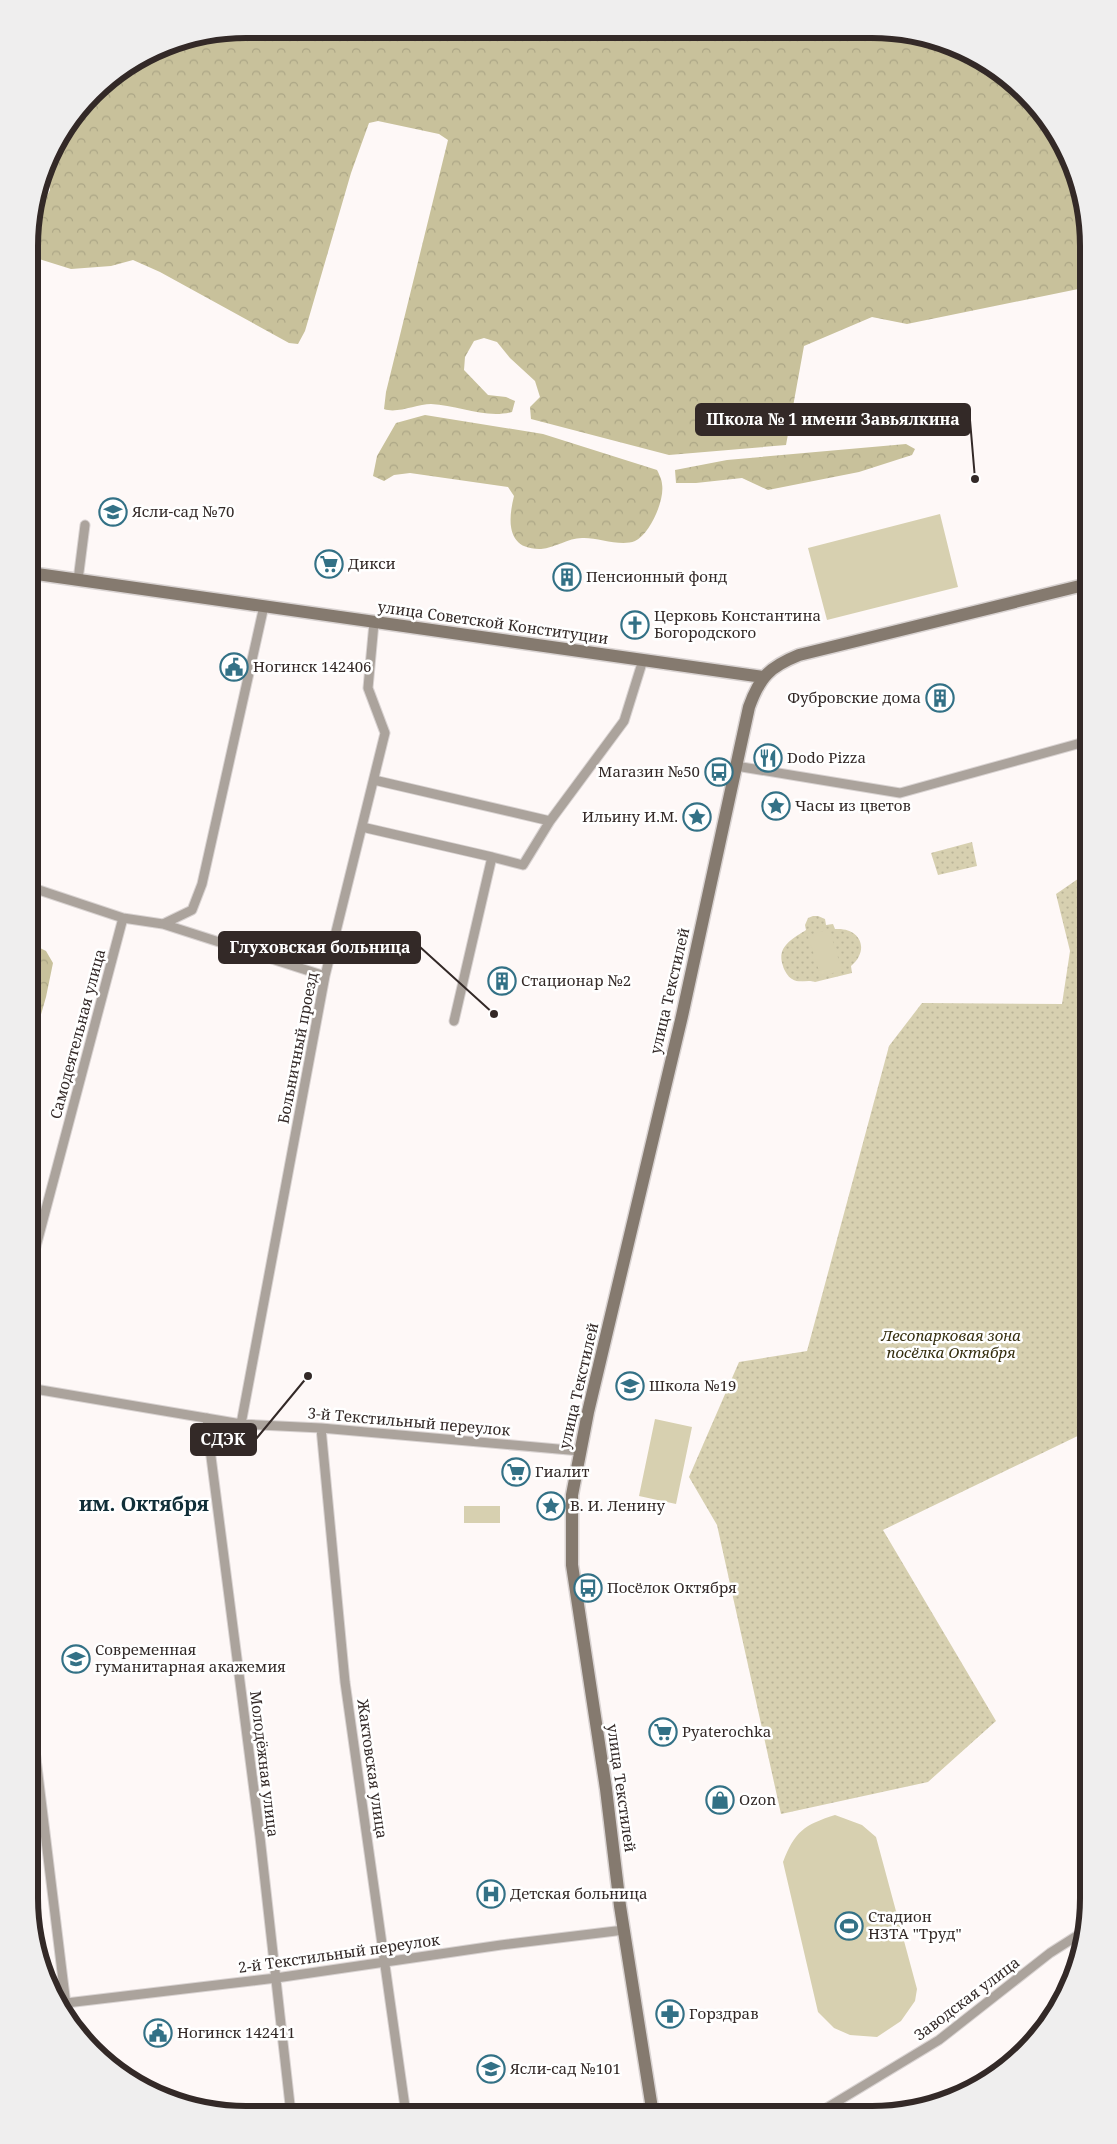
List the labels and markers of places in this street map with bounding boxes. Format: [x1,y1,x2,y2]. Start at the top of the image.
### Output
callout: Школа № 1 имени Завьялкина [696,404,970,435]
school or university icon: Ясли-сад №70 [98,497,128,527]
place label: Ясли-сад №70 [131,501,234,521]
supermarket icon: Дикси [314,549,344,579]
place label: Дикси [348,553,396,573]
building icon: Пенсионный фонд [552,562,582,592]
place label: Пенсионный фонд [586,566,727,586]
place label: Церковь Константина Богородского [654,605,821,642]
church icon: Церковь Константина Богородского [620,610,650,640]
public building icon: Ногинск 142406 [219,652,249,682]
place label: Ногинск 142406 [253,656,371,676]
building icon: Фубровские дома [925,683,955,713]
place label: Фубровские дома [787,687,921,707]
restaurant icon: Dodo Pizza [753,743,783,773]
place label: Dodo Pizza [787,747,866,767]
bus stop icon: Магазин №50 [704,757,734,787]
place label: Магазин №50 [598,761,700,781]
place icon: Часы из цветов [761,791,791,821]
place label: Часы из цветов [795,795,911,815]
place icon: Ильину И.М. [682,802,712,832]
place label: Ильину И.М. [582,806,678,826]
callout: Глуховская больница [219,932,420,963]
building icon: Стационар №2 [487,966,517,996]
place label: Стационар №2 [521,970,631,990]
school or university icon: Школа №19 [615,1371,645,1401]
place label: Школа №19 [649,1375,736,1395]
callout: СДЭК [191,1424,256,1455]
supermarket icon: Гиалит [501,1457,531,1487]
place label: Гиалит [535,1461,589,1481]
place icon: В. И. Ленину [536,1491,566,1521]
place label: В. И. Ленину [570,1495,665,1515]
bus stop icon: Посёлок Октября [573,1573,603,1603]
place label: Посёлок Октября [607,1577,737,1597]
place label: Современная гуманитарная акажемия [95,1639,286,1676]
school or university icon: Современная гуманитарная акажемия [61,1644,91,1674]
supermarket icon: Pyaterochka [648,1717,678,1747]
place label: Pyaterochka [682,1721,771,1741]
shop icon: Ozon [705,1785,735,1815]
place label: Ozon [739,1789,776,1809]
hospital icon: Детская больница [476,1879,506,1909]
place label: Детская больница [510,1883,648,1903]
place label: Стадион НЗТА "Труд" [868,1906,962,1943]
sports icon: Стадион НЗТА "Труд" [834,1911,864,1941]
pharmacy icon: Горздрав [655,1999,685,2029]
place label: Горздрав [689,2003,758,2023]
public building icon: Ногинск 142411 [143,2018,173,2048]
place label: Ногинск 142411 [177,2022,295,2042]
school or university icon: Ясли-сад №101 [476,2054,506,2084]
place label: Ясли-сад №101 [509,2058,621,2078]

